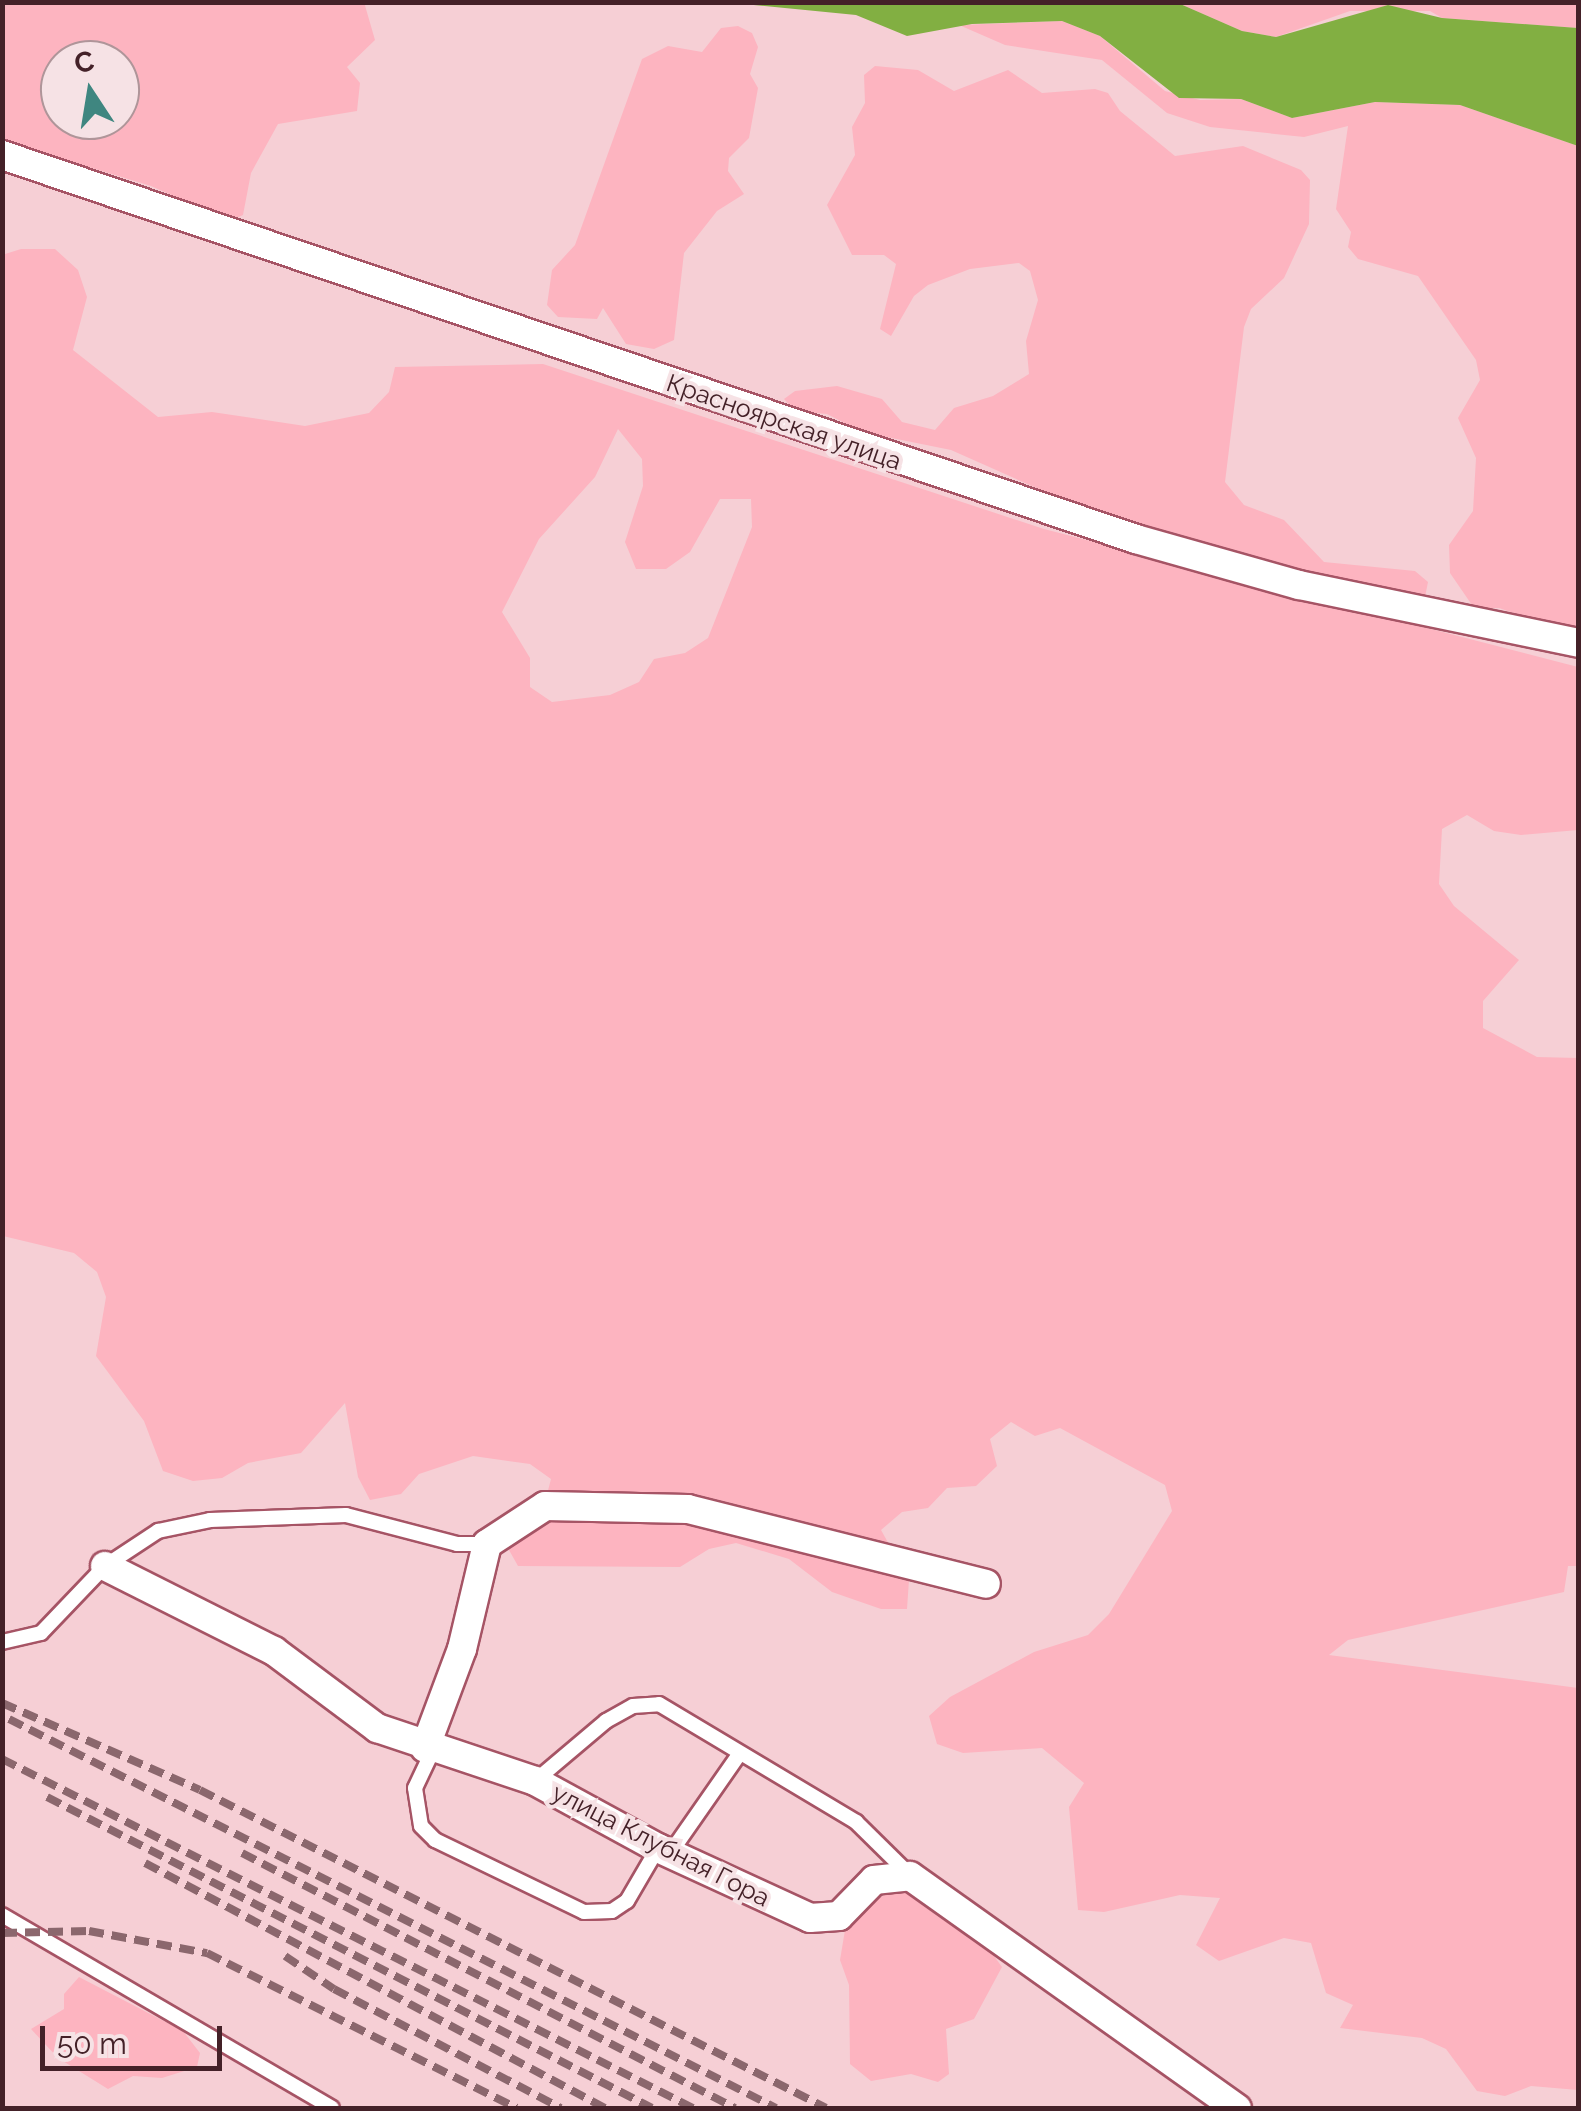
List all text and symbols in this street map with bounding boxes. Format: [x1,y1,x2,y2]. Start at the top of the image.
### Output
north arrow [40,40,140,140]
text: С [71,44,97,80]
street label: Красноярская улица [662,368,906,476]
street label: улица Клубная Гора [547,1777,775,1913]
scale bar [45,2006,228,2068]
text: 50 m [57,2026,127,2061]

